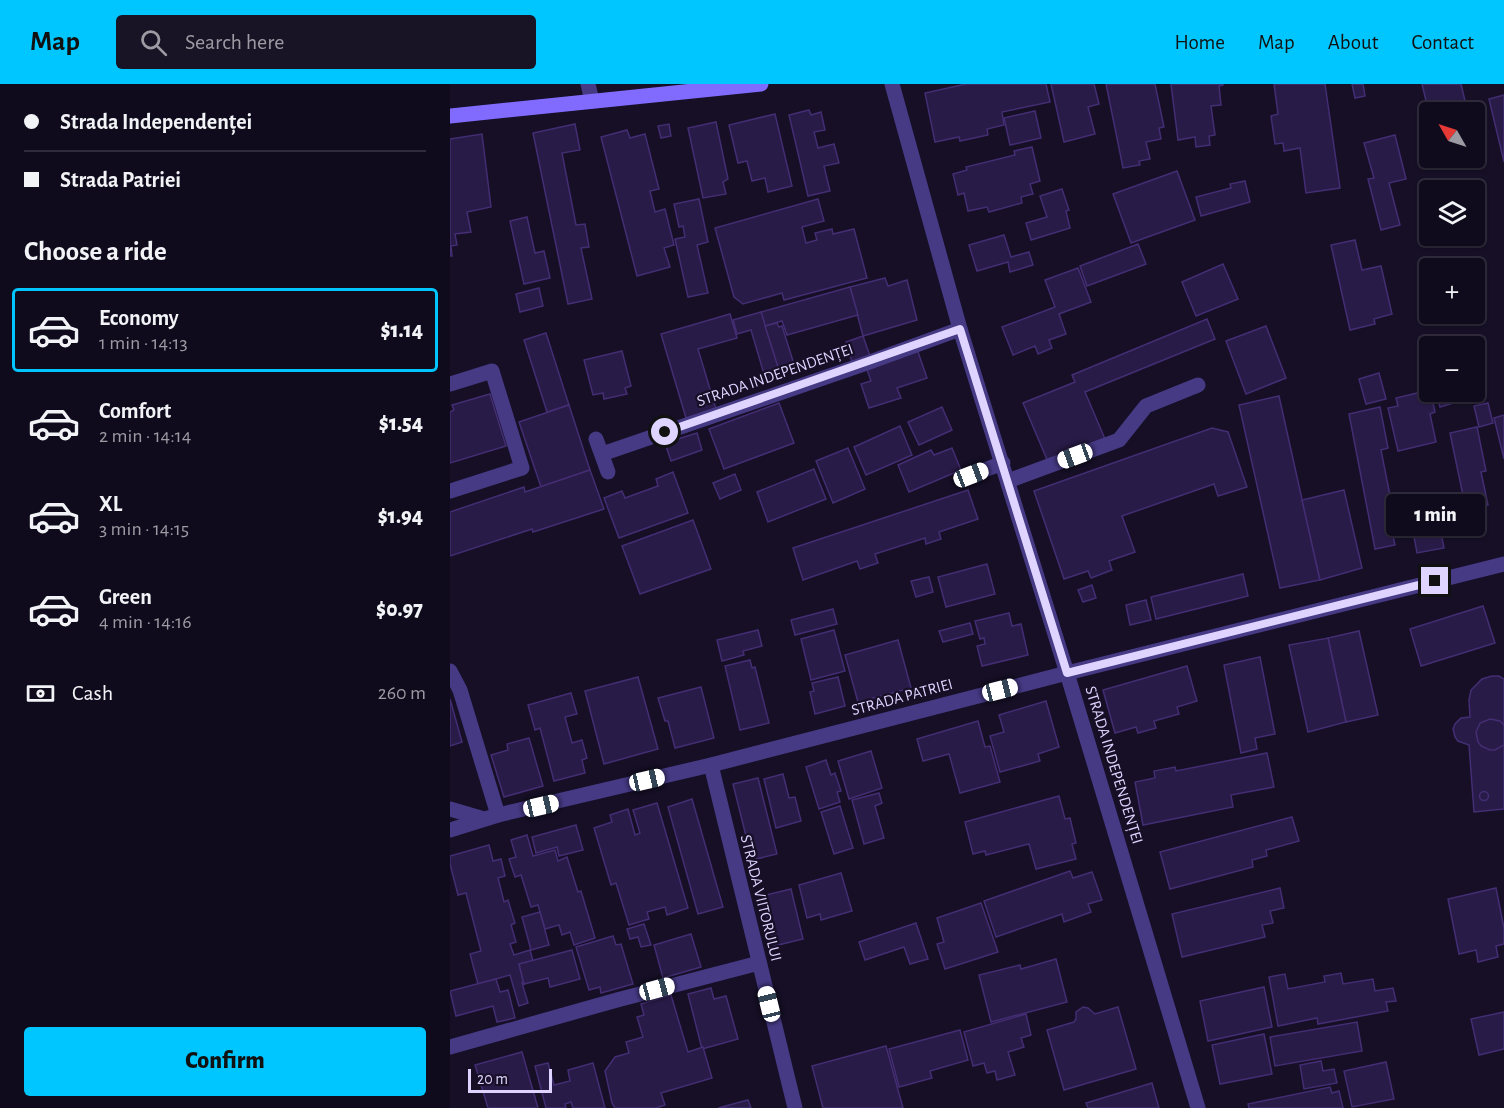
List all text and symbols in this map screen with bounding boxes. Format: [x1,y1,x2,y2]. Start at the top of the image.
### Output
search box [116,15,536,69]
icon: search [137,26,170,59]
text: Map [30,28,80,56]
text: Search here [185,31,284,53]
text: Home [1174,32,1225,53]
text: Map [1258,32,1295,53]
text: About [1328,32,1378,53]
text: Contact [1411,32,1474,53]
north arrow [1419,102,1485,168]
map controls [1419,102,1485,402]
text: Strada Independenței [60,111,252,133]
text: Strada Patriei [60,169,181,191]
button: layers [1419,180,1485,246]
text: Choose a ride [24,238,167,265]
button: + [1419,258,1485,324]
icon: car [27,303,81,357]
text: Economy [99,307,179,329]
text: $1.14 [380,319,423,341]
text: 1 min · 14:13 [99,333,188,353]
button: − [1419,336,1485,402]
street label: STRADA INDEPENDENȚEI [695,341,856,411]
icon: car [27,396,81,450]
text: Comfort [99,400,171,422]
text: $1.54 [379,412,423,434]
route start [651,418,678,445]
text: 2 min · 14:14 [99,426,191,446]
car [1055,441,1095,471]
car [951,460,991,490]
icon: car [27,489,81,543]
text: XL [99,493,122,515]
callout: 1 min [1386,494,1484,536]
text: $1.94 [378,505,423,527]
text: 1 min [1414,505,1457,525]
text: 3 min · 14:15 [99,519,189,539]
route end [1421,567,1448,594]
icon: car [27,582,81,636]
text: Green [99,586,152,608]
text: $0.97 [376,598,423,620]
text: 4 min · 14:16 [99,612,192,632]
street label: STRADA PATRIEI [850,676,954,718]
icon: cash [24,677,57,710]
car [980,677,1020,703]
text: Cash [72,682,113,704]
text: 260 m [378,683,426,703]
street label: STRADA INDEPENDENȚEI [1080,684,1146,846]
car [627,767,667,793]
car [521,793,561,819]
street label: STRADA VIITORULUI [738,833,784,963]
car [637,976,677,1002]
car [756,984,782,1024]
button: Confirm [24,1027,426,1096]
scale bar [468,1066,552,1094]
text: 20 m [477,1071,508,1087]

